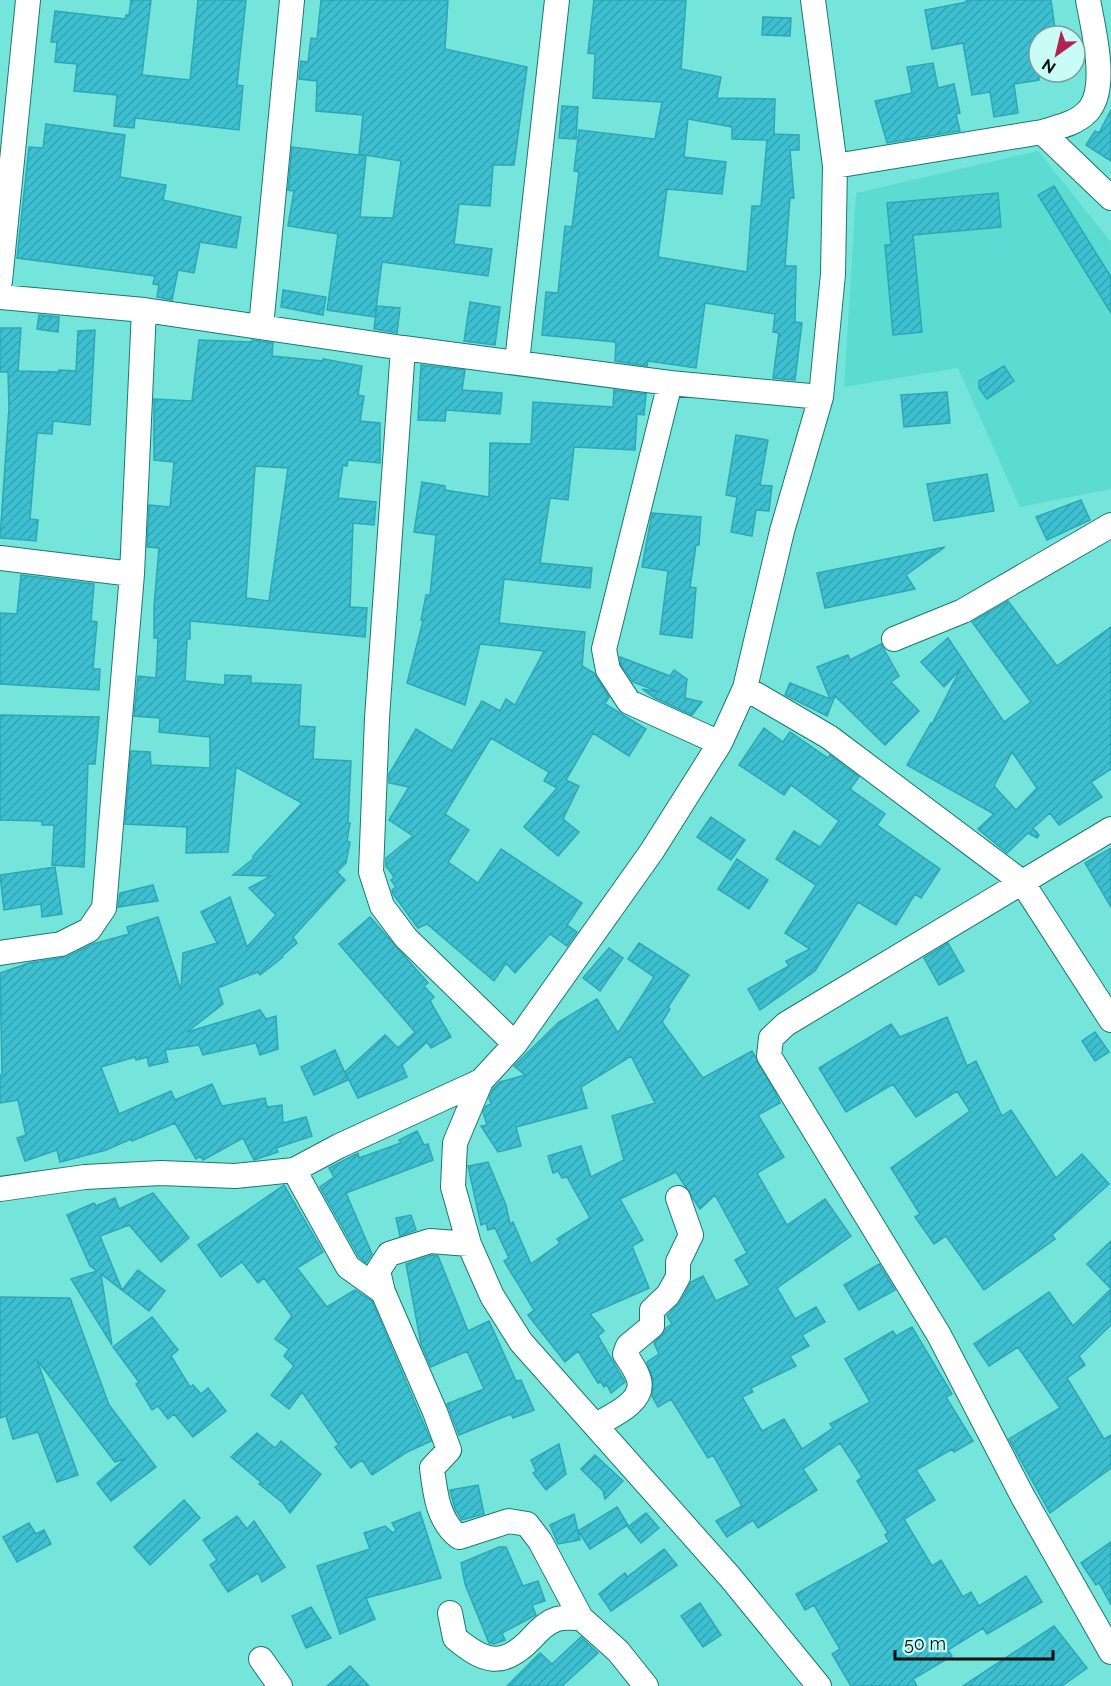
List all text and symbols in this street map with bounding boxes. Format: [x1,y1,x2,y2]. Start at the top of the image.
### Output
north arrow [1027,24,1087,84]
text: N [1039,55,1059,77]
scale bar [895,1623,1052,1661]
text: 50 m [904,1633,946,1654]

